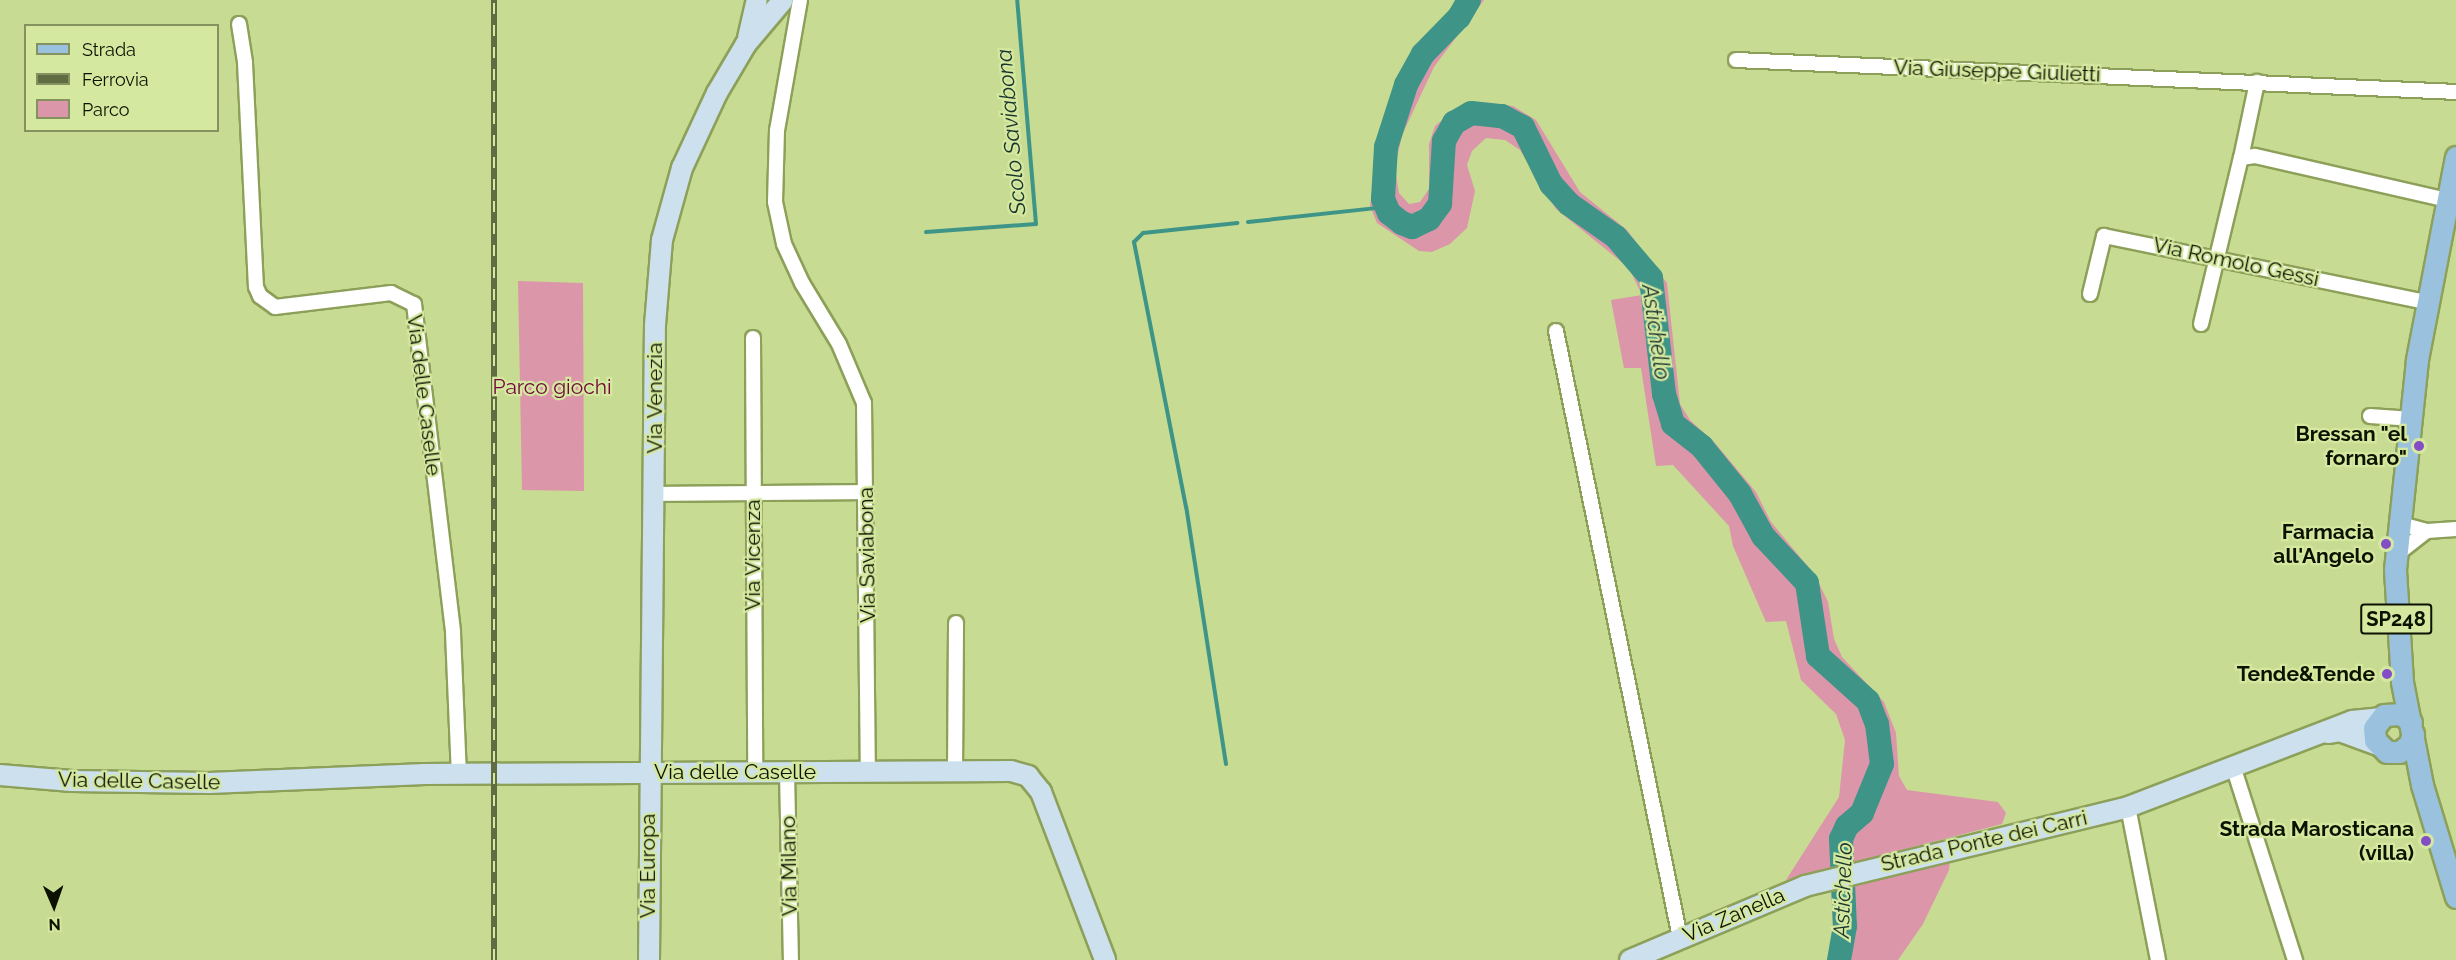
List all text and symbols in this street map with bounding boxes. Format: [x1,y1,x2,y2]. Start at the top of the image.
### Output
legend [24,24,219,132]
text: Strada [82,39,136,60]
water label: Scolo Saviabona [991,48,1031,216]
street label: Via Giuseppe Giulietti [1893,55,2101,87]
text: Ferrovia [82,69,149,90]
text: Parco [82,99,129,120]
street label: Via Romolo Gessi [2151,232,2321,292]
water label: Astichello [1636,283,1676,381]
street label: Via delle Caselle [402,313,446,477]
street label: Via Venezia [642,342,668,454]
park label: Parco giochi [492,374,612,400]
place label: Bressan "el fornaro" [2295,421,2407,471]
marker: Bressan "el fornaro" [2412,439,2426,453]
street label: Via Saviabona [853,487,881,623]
street label: Via Vicenza [740,499,766,611]
place label: Farmacia all'Angelo [2273,519,2374,569]
marker: Farmacia all'Angelo [2379,537,2393,551]
road number: SP248 [2360,602,2432,636]
place label: Tende&Tende [2237,661,2375,687]
marker: Tende&Tende [2380,667,2394,681]
street label: Via delle Caselle [654,759,816,785]
street label: Via delle Caselle [58,767,220,795]
street label: Strada Ponte dei Carri [1878,805,2090,877]
street label: Via Europa [635,814,661,918]
street label: Via Milano [776,816,802,916]
place label: Strada Marosticana (villa) [2219,816,2414,866]
marker: Strada Marosticana (villa) [2419,834,2433,848]
water label: Astichello [1828,842,1858,938]
north arrow [24,876,84,936]
street label: Via Zanella [1679,882,1789,948]
text: N [48,915,61,934]

